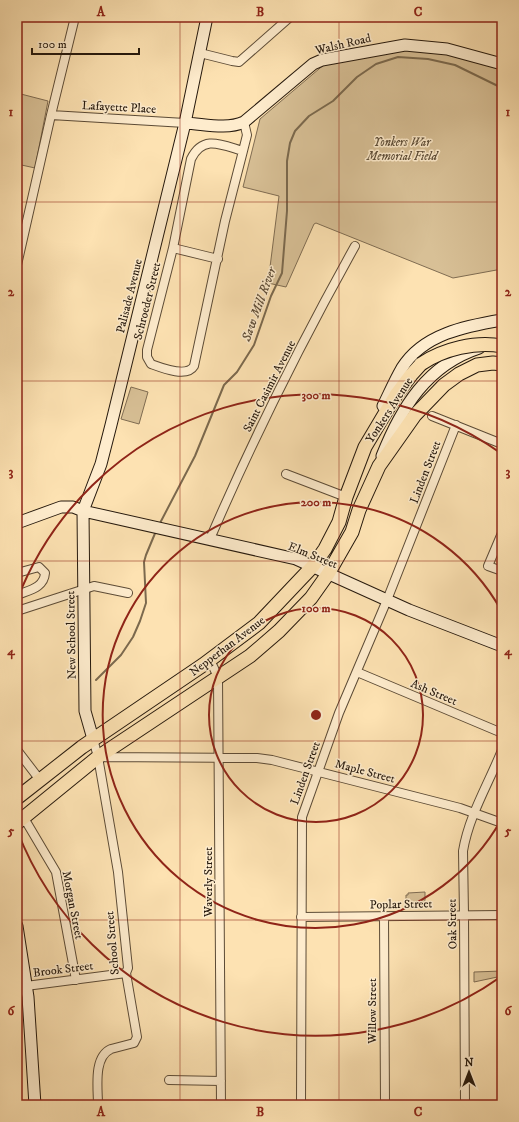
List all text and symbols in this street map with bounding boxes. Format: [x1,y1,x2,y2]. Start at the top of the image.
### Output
text: A [96,4,106,20]
text: B [256,4,264,20]
text: C [414,4,423,20]
scale bar [32,30,139,56]
street label: Walsh Road [313,31,372,58]
text: 100 m [38,37,67,52]
street label: Lafayette Place [82,98,156,117]
text: 1 [9,104,14,120]
text: 1 [506,104,511,120]
park label: Yonkers War Memorial Field [366,135,439,164]
street label: Palisade Avenue [113,257,146,335]
street label: Schroeder Street [131,261,164,341]
water label: Saw Mill River [238,264,280,344]
text: 2 [8,284,15,300]
text: 2 [505,284,512,300]
street label: Saint Casimir Avenue [240,338,299,435]
street label: Yonkers Avenue [363,375,416,446]
text: 300 m [302,388,330,403]
street label: Linden Street [407,438,444,506]
text: 3 [9,464,14,480]
text: 3 [506,464,511,480]
text: 200 m [301,495,331,510]
street label: Elm Street [286,539,340,572]
street label: New School Street [63,590,80,679]
text: 100 m [302,601,330,616]
street label: Nepperhan Avenue [187,613,268,680]
text: 4 [6,643,15,660]
text: 4 [503,643,512,660]
street label: Ash Street [408,676,459,709]
centre of rings [309,708,323,722]
street label: Linden Street [287,739,324,807]
street label: Maple Street [333,756,397,787]
text: 5 [7,823,15,839]
text: 5 [504,823,512,839]
street label: Waverly Street [201,847,216,918]
street label: Morgan Street [59,870,87,941]
street label: Poplar Street [370,896,433,913]
street label: Oak Street [445,898,460,949]
street label: School Street [102,910,123,975]
street label: Brook Street [32,958,94,981]
street label: Willow Street [365,978,380,1045]
text: 6 [8,1003,16,1019]
text: 6 [505,1003,513,1019]
north arrow [449,1052,489,1092]
text: N [464,1056,474,1070]
text: A [96,1104,106,1120]
text: B [256,1104,264,1120]
text: C [414,1104,423,1120]

